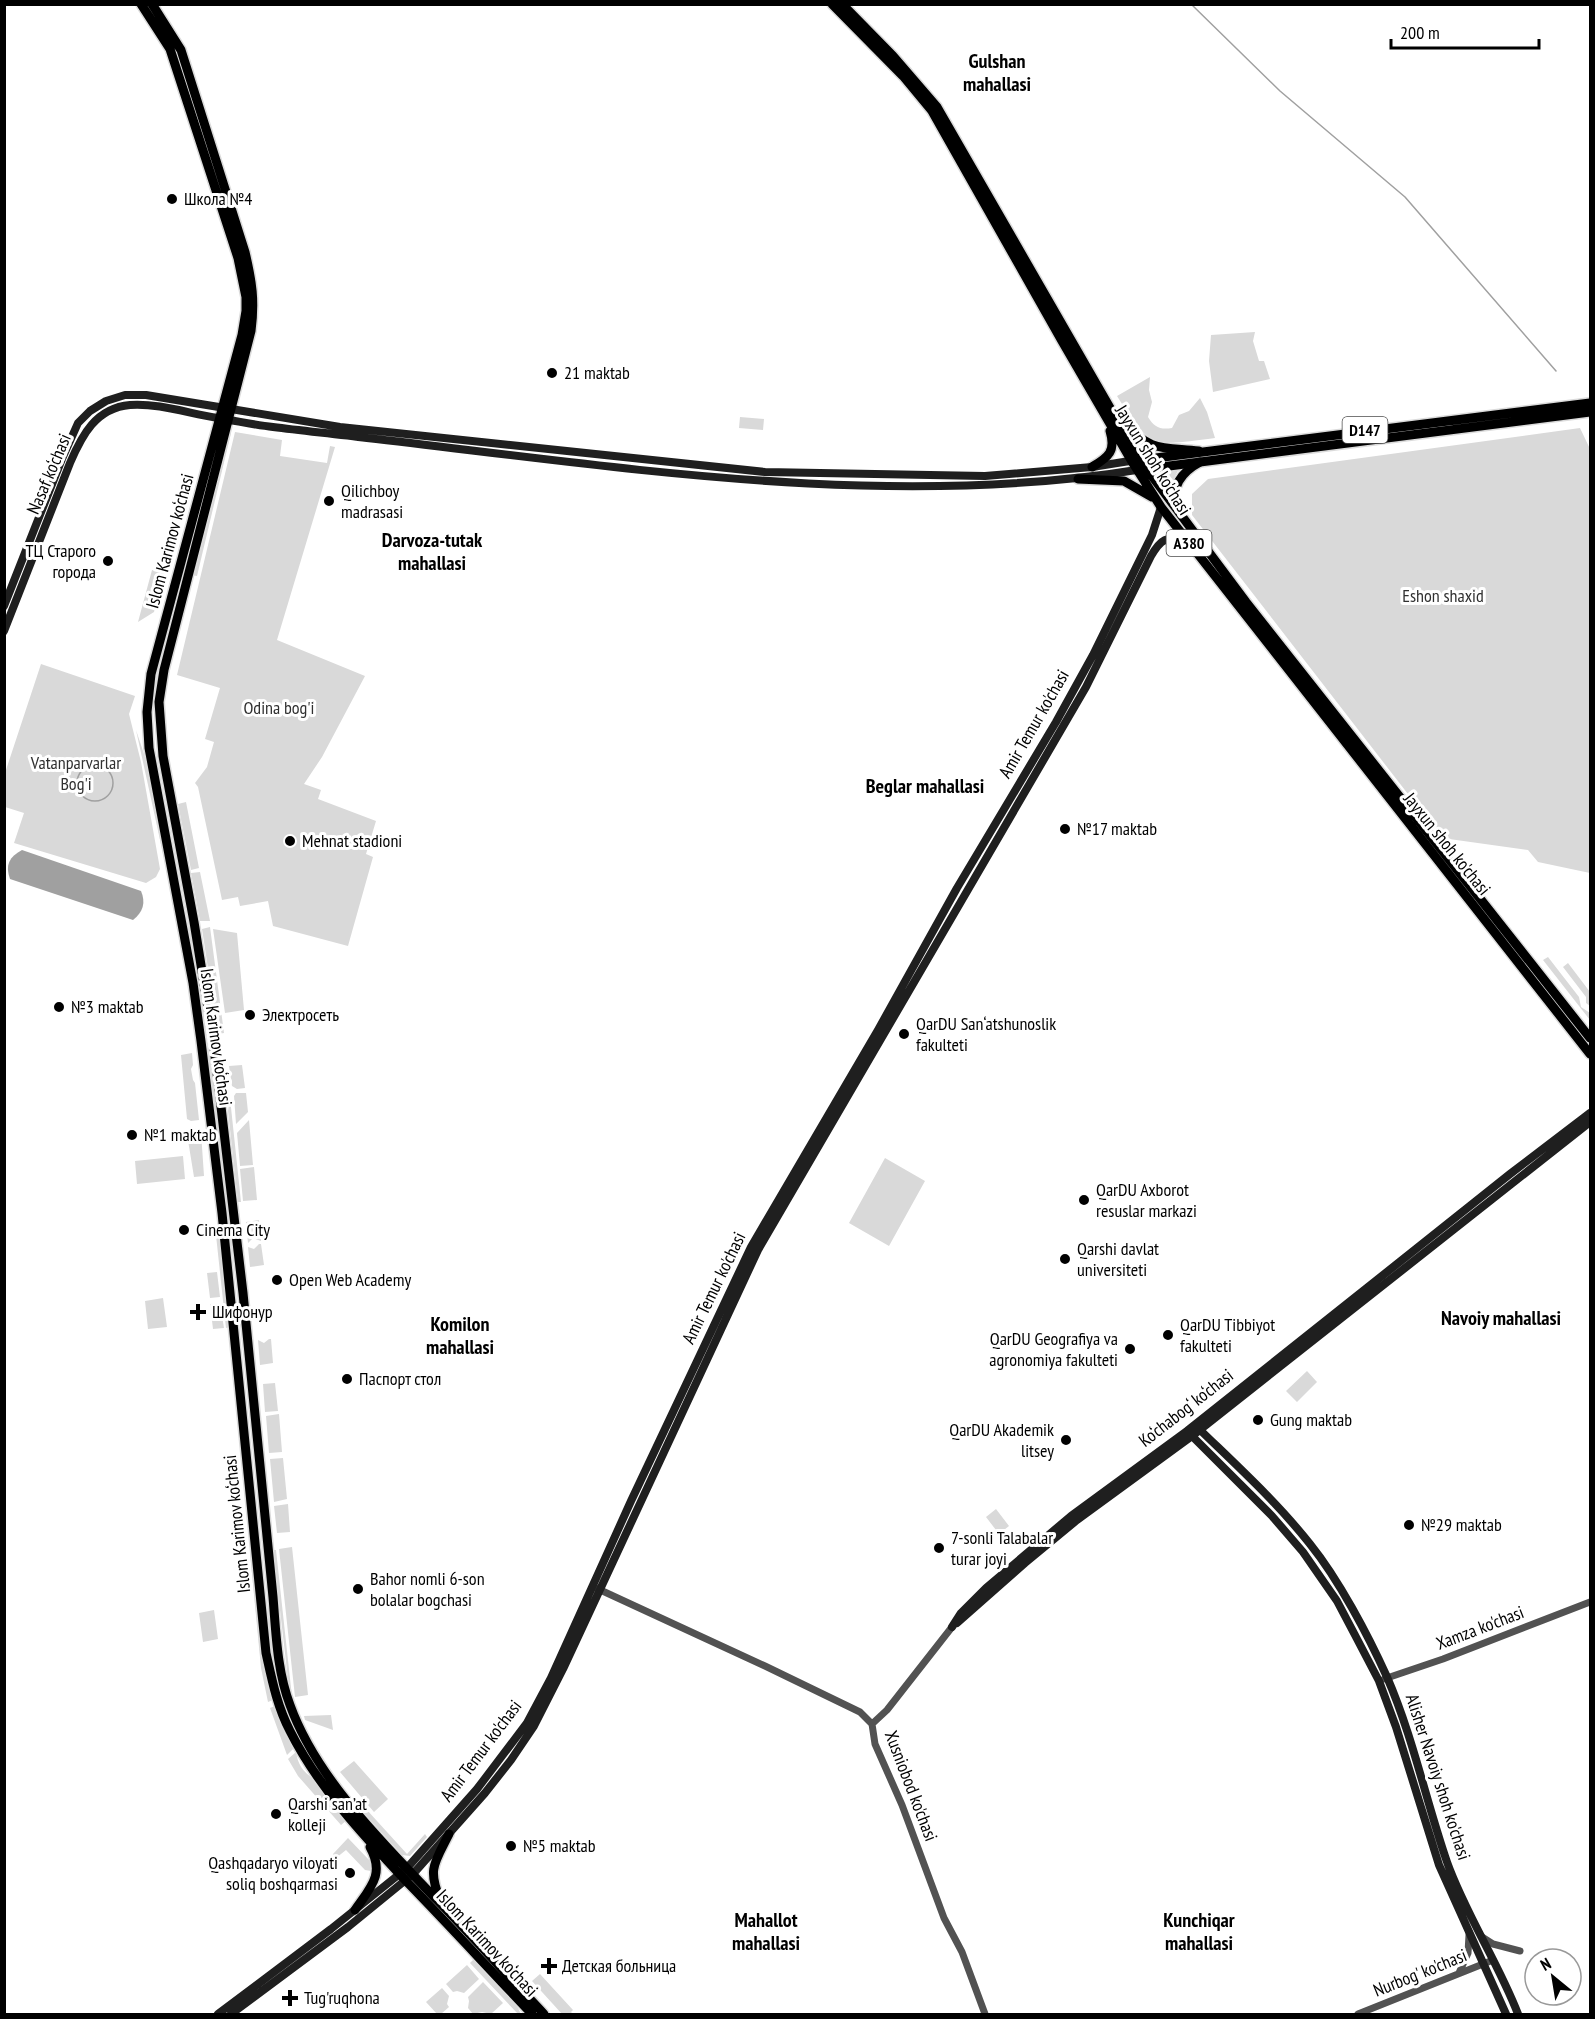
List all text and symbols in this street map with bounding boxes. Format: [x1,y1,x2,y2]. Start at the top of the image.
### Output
scale bar [1391,12,1540,50]
text: 200 m [1400,21,1440,44]
district label: Gulshan mahallasi [963,48,1031,97]
place label: Школа №4 [184,187,252,210]
marker: Школа №4 [165,192,179,206]
place label: 21 maktab [564,361,630,384]
marker: 21 maktab [545,366,559,380]
street label: Jayxun shoh ko'chasi [1110,399,1196,519]
road number: D147 [1342,417,1388,443]
street label: Nasaf ko‘chasi [21,430,76,518]
street label: Islom Karimov ko‘chasi [140,471,199,611]
place label: Qilichboy madrasasi [341,479,403,523]
marker: Qilichboy madrasasi [322,494,336,508]
district label: Darvoza-tutak mahallasi [382,527,483,576]
road number: A380 [1166,530,1212,556]
place label: ТЦ Старого города [25,539,96,583]
marker: ТЦ Старого города [101,554,115,568]
park label: Eshon shaxid [1402,584,1484,607]
street label: Amir Temur ko'chasi [993,665,1074,782]
park label: Odina bog'i [243,696,315,719]
park label: Vatanparvarlar Bog'i [30,751,121,795]
district label: Beglar mahallasi [866,773,984,799]
street label: Jayxun shoh ko'chasi [1398,787,1496,900]
place label: №17 maktab [1077,817,1157,840]
marker: №17 maktab [1058,822,1072,836]
place label: Mehnat stadioni [302,829,402,852]
marker: Mehnat stadioni [283,834,297,848]
street label: Islom Karimov ko‘chasi [195,967,238,1107]
place label: №3 maktab [71,995,144,1018]
marker: №3 maktab [52,1000,66,1014]
place label: Электросеть [262,1003,339,1026]
marker: Электросеть [243,1008,257,1022]
place label: QarDU San‘atshunoslik fakulteti [916,1012,1056,1056]
marker: QarDU San‘atshunoslik fakulteti [897,1027,911,1041]
place label: №1 maktab [144,1123,217,1146]
marker: №1 maktab [125,1128,139,1142]
place label: QarDU Axborot resuslar markazi [1096,1178,1197,1222]
marker: QarDU Axborot resuslar markazi [1077,1193,1091,1207]
place label: Cinema City [196,1218,270,1241]
marker: Cinema City [177,1223,191,1237]
street label: Amir Temur ko'chasi [677,1228,750,1347]
place label: Qarshi davlat universiteti [1077,1237,1159,1281]
marker: Qarshi davlat universiteti [1058,1252,1072,1266]
place label: Open Web Academy [289,1268,411,1291]
marker: Open Web Academy [270,1273,284,1287]
place label: Шифонур [212,1300,273,1323]
marker: Шифонур [189,1303,207,1321]
district label: Navoiy mahallasi [1441,1305,1561,1331]
district label: Komilon mahallasi [426,1311,494,1360]
place label: QarDU Tibbiyot fakulteti [1180,1313,1275,1357]
place label: QarDU Geografiya va agronomiya fakulteti [989,1327,1118,1371]
marker: QarDU Tibbiyot fakulteti [1161,1328,1175,1342]
marker: QarDU Geografiya va agronomiya fakulteti [1123,1342,1137,1356]
street label: Ko‘chabog‘ ko‘chasi [1134,1364,1238,1452]
place label: Паспорт стол [359,1367,441,1390]
marker: Паспорт стол [340,1372,354,1386]
place label: Gung maktab [1270,1408,1352,1431]
marker: Gung maktab [1251,1413,1265,1427]
place label: QarDU Akademik litsey [949,1418,1054,1462]
marker: QarDU Akademik litsey [1059,1433,1073,1447]
street label: Islom Karimov ko‘chasi [218,1454,255,1594]
place label: №29 maktab [1421,1513,1502,1536]
marker: №29 maktab [1402,1518,1416,1532]
place label: 7-sonli Talabalar turar joyi [951,1526,1053,1570]
marker: 7-sonli Talabalar turar joyi [932,1541,946,1555]
place label: Bahor nomli 6-son bolalar bogchasi [370,1567,485,1611]
marker: Bahor nomli 6-son bolalar bogchasi [351,1582,365,1596]
street label: Xamza ko'chasi [1433,1600,1527,1655]
street label: Alisher Navoiy shoh ko'chasi [1401,1691,1476,1863]
street label: Amir Temur ko'chasi [435,1695,526,1806]
street label: Xusniobod ko'chasi [880,1727,943,1844]
place label: Qarshi san’at kolleji [288,1792,367,1836]
marker: Qarshi san’at kolleji [269,1807,283,1821]
place label: №5 maktab [523,1834,596,1857]
marker: №5 maktab [504,1839,518,1853]
place label: Qashqadaryo viloyati soliq boshqarmasi [208,1851,338,1895]
marker: Qashqadaryo viloyati soliq boshqarmasi [343,1866,357,1880]
street label: Islom Karimov ko‘chasi [432,1884,543,2001]
district label: Mahallot mahallasi [732,1907,800,1956]
district label: Kunchiqar mahallasi [1163,1907,1235,1956]
street label: Nurbog' ko'chasi [1370,1943,1470,2002]
north arrow [1523,1947,1583,2007]
text: N [1537,1953,1554,1975]
place label: Детская больница [562,1954,676,1977]
marker: Детская больница [540,1957,558,1975]
place label: Tug'ruqhona [304,1986,380,2009]
marker: Tug'ruqhona [281,1989,299,2007]

